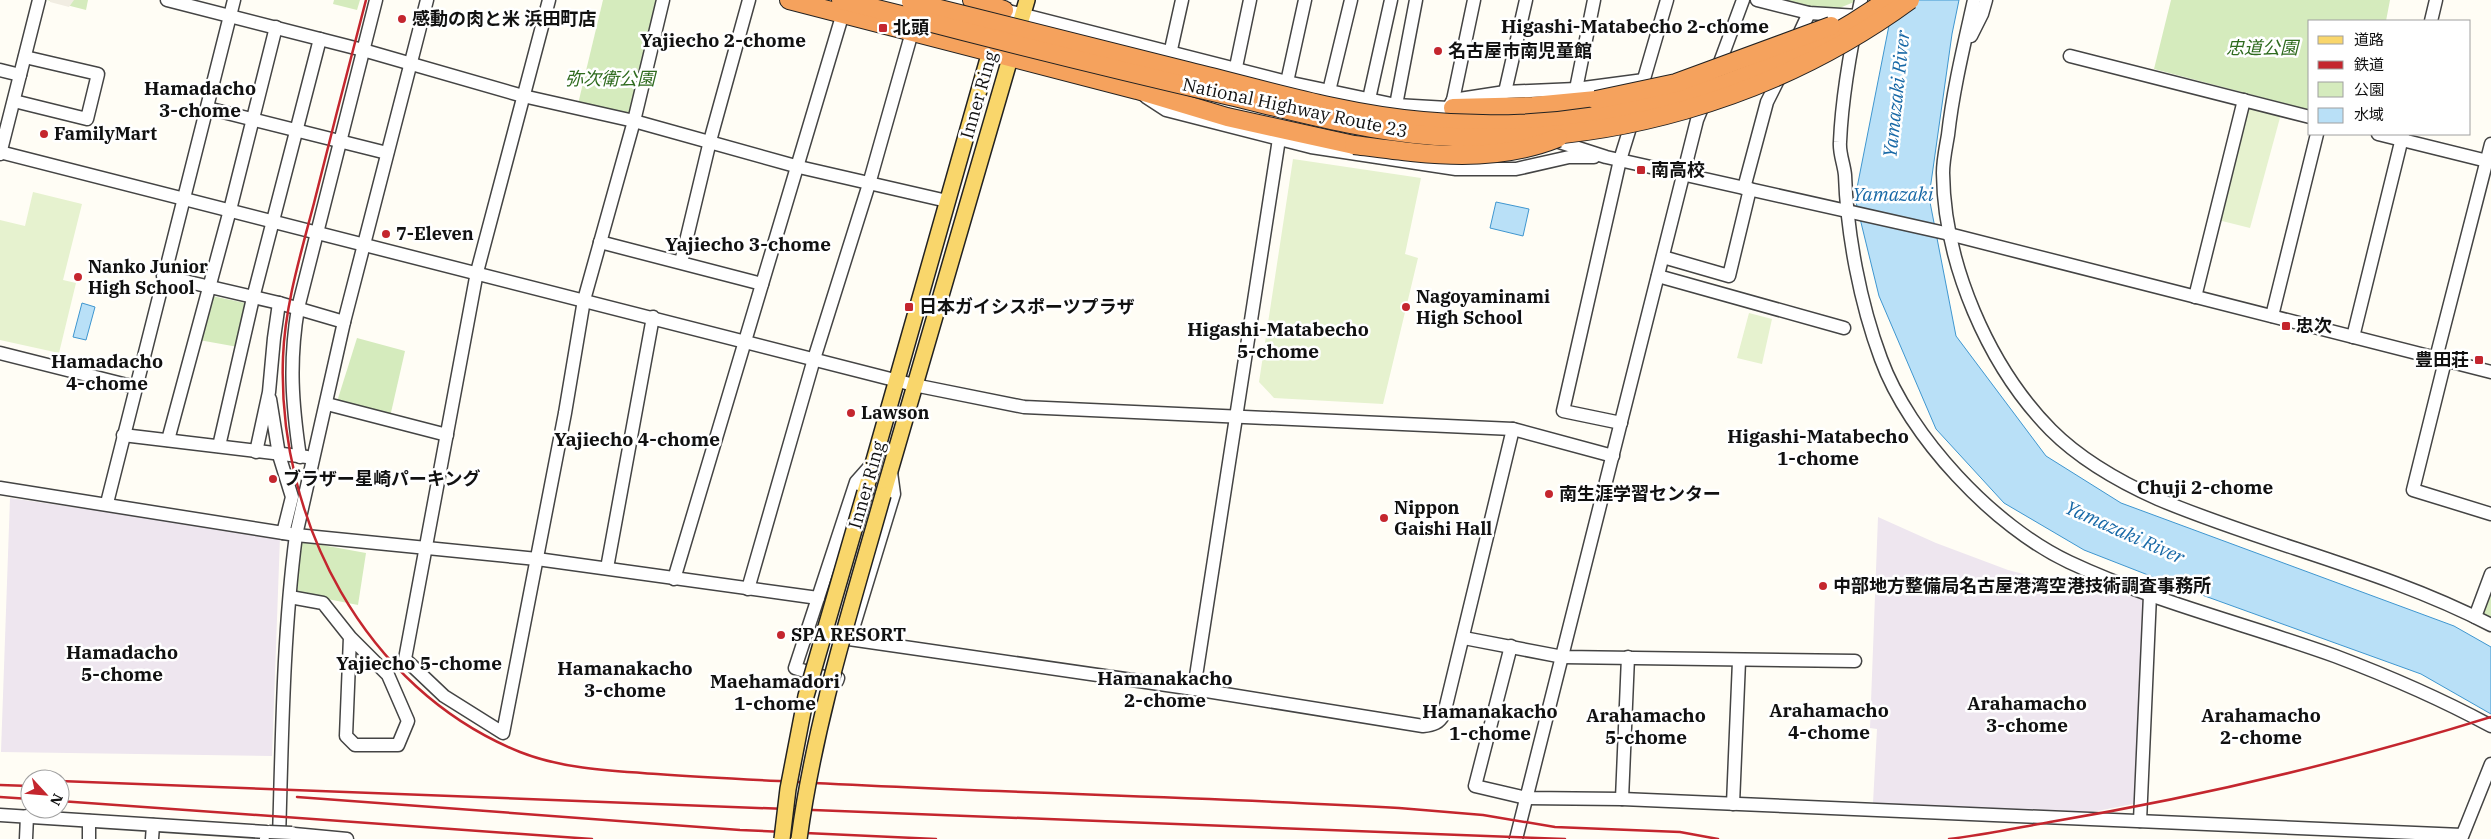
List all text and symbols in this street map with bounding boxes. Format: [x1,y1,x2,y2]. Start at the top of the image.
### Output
place label: 感動の肉と米 浜田町店 [412,7,596,30]
marker: 感動の肉と米 浜田町店 [396,13,408,25]
district label: Higashi-Matabecho 2-chome [1501,14,1769,38]
place label: 北頭 [893,16,929,39]
legend [2308,20,2471,135]
marker: 北頭 [877,22,889,34]
district label: Yajiecho 2-chome [640,28,806,52]
water label: Yamazaki River [1877,28,1915,159]
text: 道路 [2354,30,2384,49]
park label: 忠道公園 [2226,36,2301,59]
place label: 名古屋市南児童館 [1448,39,1592,62]
marker: 名古屋市南児童館 [1432,45,1444,57]
street label: Inner Ring [955,48,1002,141]
text: 鉄道 [2354,55,2384,74]
park label: 弥次衛公園 [565,67,658,90]
street label: National Highway Route 23 [1180,72,1410,143]
district label: Hamadacho 3-chome [144,76,256,122]
text: 公園 [2354,80,2384,99]
text: 水域 [2354,105,2384,124]
place label: FamilyMart [54,122,157,145]
marker: FamilyMart [38,128,50,140]
place label: 南高校 [1651,158,1705,181]
marker: 南高校 [1635,164,1647,176]
water label: Yamazaki [1852,182,1934,206]
place label: 7-Eleven [396,222,474,245]
marker: 7-Eleven [380,228,392,240]
district label: Yajiecho 3-chome [665,232,831,256]
place label: Nanko Junior High School [88,255,208,299]
marker: Nanko Junior High School [72,271,84,283]
place label: Nagoyaminami High School [1416,285,1550,329]
place label: 日本ガイシスポーツプラザ [919,295,1135,318]
marker: 日本ガイシスポーツプラザ [903,301,915,313]
marker: Nagoyaminami High School [1400,301,1412,313]
place label: 忠次 [2296,314,2332,337]
district label: Higashi-Matabecho 5-chome [1187,317,1369,363]
marker: 忠次 [2280,320,2292,332]
place label: 豊田荘 [2415,348,2469,371]
district label: Hamadacho 4-chome [51,349,163,395]
marker: 豊田荘 [2473,354,2485,366]
place label: Lawson [861,401,929,424]
marker: Lawson [845,407,857,419]
district label: Higashi-Matabecho 1-chome [1727,424,1909,470]
district label: Yajiecho 4-chome [554,427,720,451]
street label: Inner Ring [843,438,890,531]
place label: ブラザー星崎パーキング [283,467,480,490]
marker: ブラザー星崎パーキング [267,473,279,485]
district label: Chuji 2-chome [2137,475,2273,499]
place label: 南生涯学習センター [1559,482,1721,505]
marker: 南生涯学習センター [1543,488,1555,500]
water label: Yamazaki River [2062,495,2189,569]
place label: Nippon Gaishi Hall [1394,496,1492,540]
marker: Nippon Gaishi Hall [1378,512,1390,524]
place label: 中部地方整備局名古屋港湾空港技術調査事務所 [1833,574,2211,597]
marker: 中部地方整備局名古屋港湾空港技術調査事務所 [1817,580,1829,592]
place label: SPA RESORT [791,623,906,646]
marker: SPA RESORT [775,629,787,641]
district label: Hamadacho 5-chome [66,640,178,686]
district label: Yajiecho 5-chome [336,651,502,675]
district label: Hamanakacho 3-chome [557,656,693,702]
district label: Hamanakacho 2-chome [1097,666,1233,712]
district label: Maehamadori 1-chome [710,669,840,715]
district label: Arahamacho 3-chome [1967,691,2087,737]
district label: Arahamacho 4-chome [1769,698,1889,744]
district label: Hamanakacho 1-chome [1422,699,1558,745]
district label: Arahamacho 5-chome [1586,703,1706,749]
district label: Arahamacho 2-chome [2201,703,2321,749]
north arrow [20,769,70,819]
text: N [46,791,67,809]

